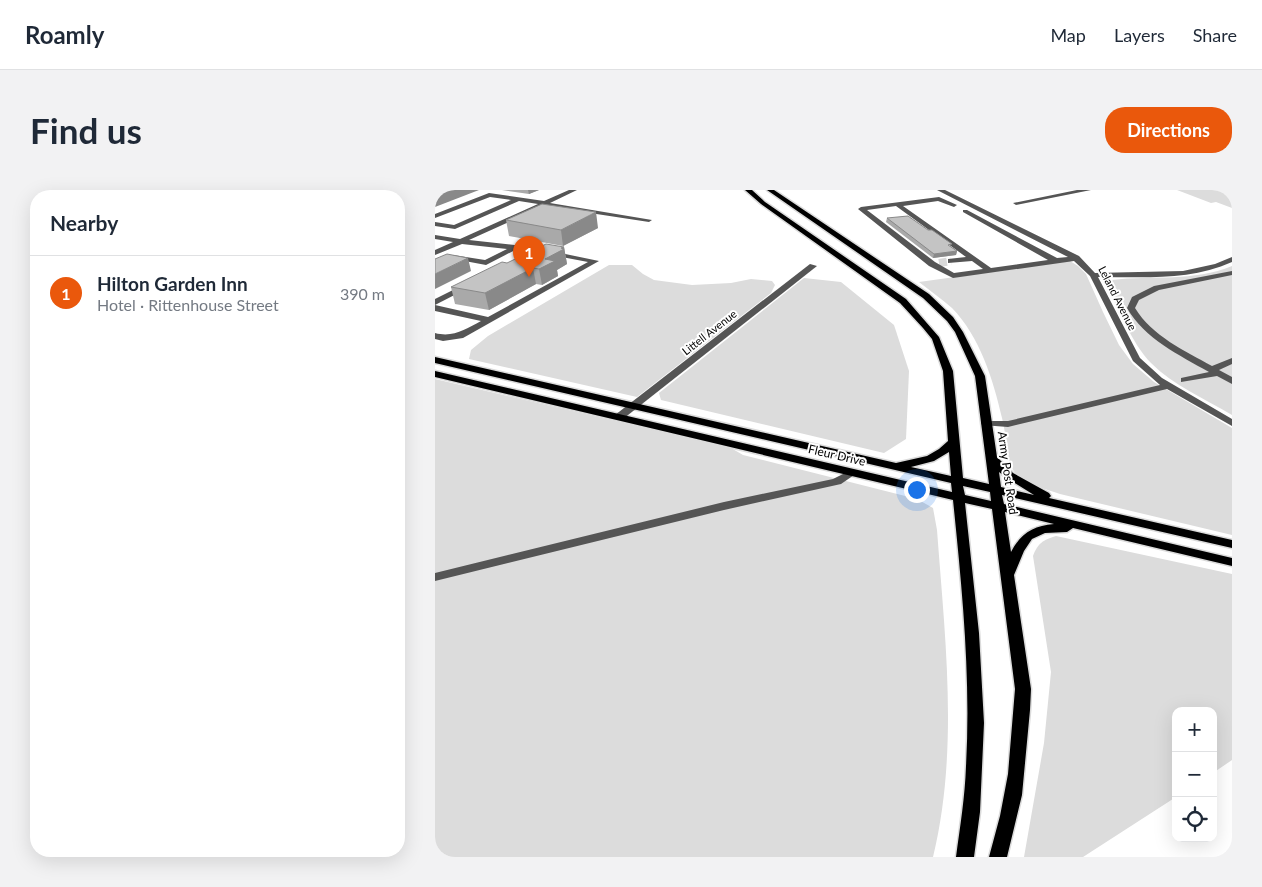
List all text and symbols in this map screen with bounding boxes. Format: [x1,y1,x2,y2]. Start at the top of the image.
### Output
text: Roamly [25,20,104,49]
text: Map [1050,24,1086,46]
text: Layers [1114,24,1165,46]
text: Share [1193,24,1237,46]
button: Directions [1105,107,1232,153]
text: Find us [30,109,142,151]
text: Nearby [50,210,118,235]
pin: 1 [513,236,545,277]
street label: Leland Avenue [1096,264,1140,332]
text: Hilton Garden Inn [97,272,248,295]
text: 1 [61,284,71,303]
text: 390 m [340,284,385,303]
text: Hotel · Rittenhouse Street [97,295,279,314]
street label: Littell Avenue [679,307,739,357]
street label: Army Post Road [995,430,1021,516]
street label: Fleur Drive [807,441,867,469]
your location [904,477,930,503]
map controls [1172,707,1217,842]
button: + [1172,707,1217,752]
button: − [1172,752,1217,797]
button: locate [1172,797,1217,842]

